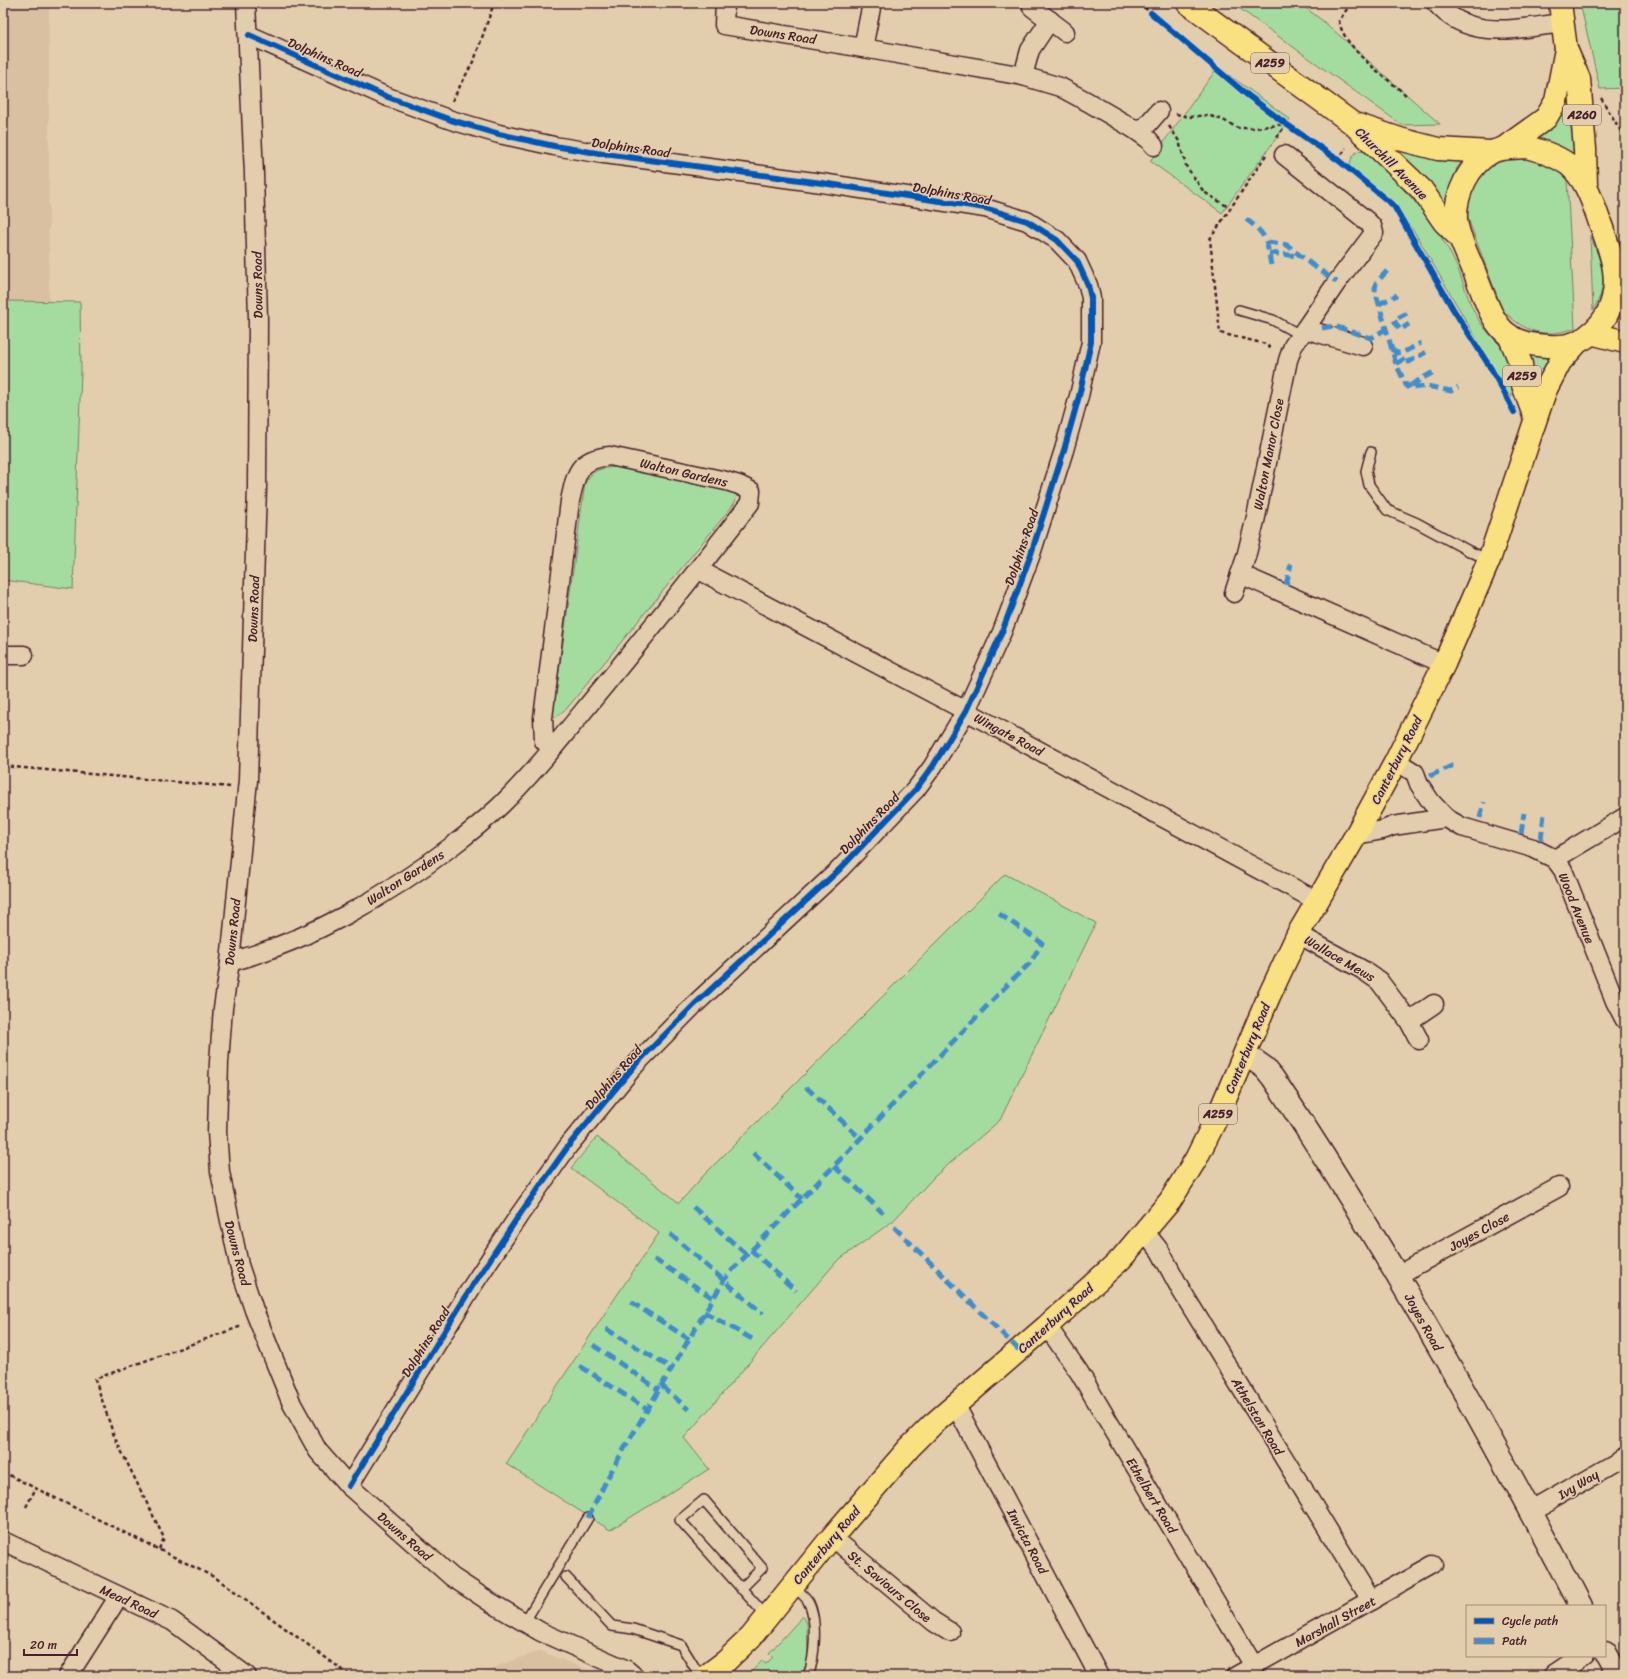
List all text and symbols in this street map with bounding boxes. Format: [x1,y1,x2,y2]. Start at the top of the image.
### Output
street label: Downs Road [748,18,819,51]
street label: Dolphins Road [284,31,367,85]
road number: A259 [1251,53,1289,73]
road number: A260 [1563,105,1601,125]
street label: Churchill Avenue [1349,121,1434,206]
street label: Dolphins Road [590,131,673,165]
street label: Dolphins Road [911,175,994,212]
street label: Downs Road [245,250,270,319]
road number: A259 [1503,366,1541,386]
street label: Walton Manor Close [1246,396,1291,512]
street label: Walton Gardens [638,451,731,494]
street label: Dolphins Road [998,505,1046,588]
street label: Downs Road [241,574,266,643]
street label: Wingate Road [970,706,1049,763]
street label: Canterbury Road [1364,711,1429,809]
street label: Dolphins Road [834,786,906,860]
street label: Walton Gardens [361,843,450,911]
street label: Wood Avenue [1552,869,1601,948]
street label: Downs Road [218,896,248,967]
street label: Wallace Mews [1300,929,1380,988]
street label: Canterbury Road [1218,998,1277,1097]
street label: Dolphins Road [579,1039,649,1115]
road number: A259 [1199,1104,1237,1124]
street label: Joyes Close [1444,1205,1514,1258]
street label: Downs Road [218,1218,258,1290]
street label: Canterbury Road [1012,1277,1100,1359]
street label: Joyes Road [1398,1288,1449,1356]
street label: Dolphins Road [395,1302,457,1382]
street label: Athelstan Road [1225,1372,1291,1461]
street label: Ethelbert Road [1120,1453,1184,1539]
street label: Ivy Way [1552,1463,1604,1506]
street label: Canterbury Road [786,1500,867,1590]
street label: Invicta Road [1000,1503,1055,1579]
street label: Downs Road [372,1506,438,1568]
street label: St. Saviours Close [843,1544,937,1628]
street label: Mead Road [96,1578,163,1625]
street label: Marshall Street [1290,1589,1381,1653]
legend [1466,1605,1606,1657]
text: Cycle path [1502,1610,1558,1632]
text: Path [1502,1630,1527,1652]
scale bar [24,1631,77,1657]
text: 20 m [30,1634,57,1656]

